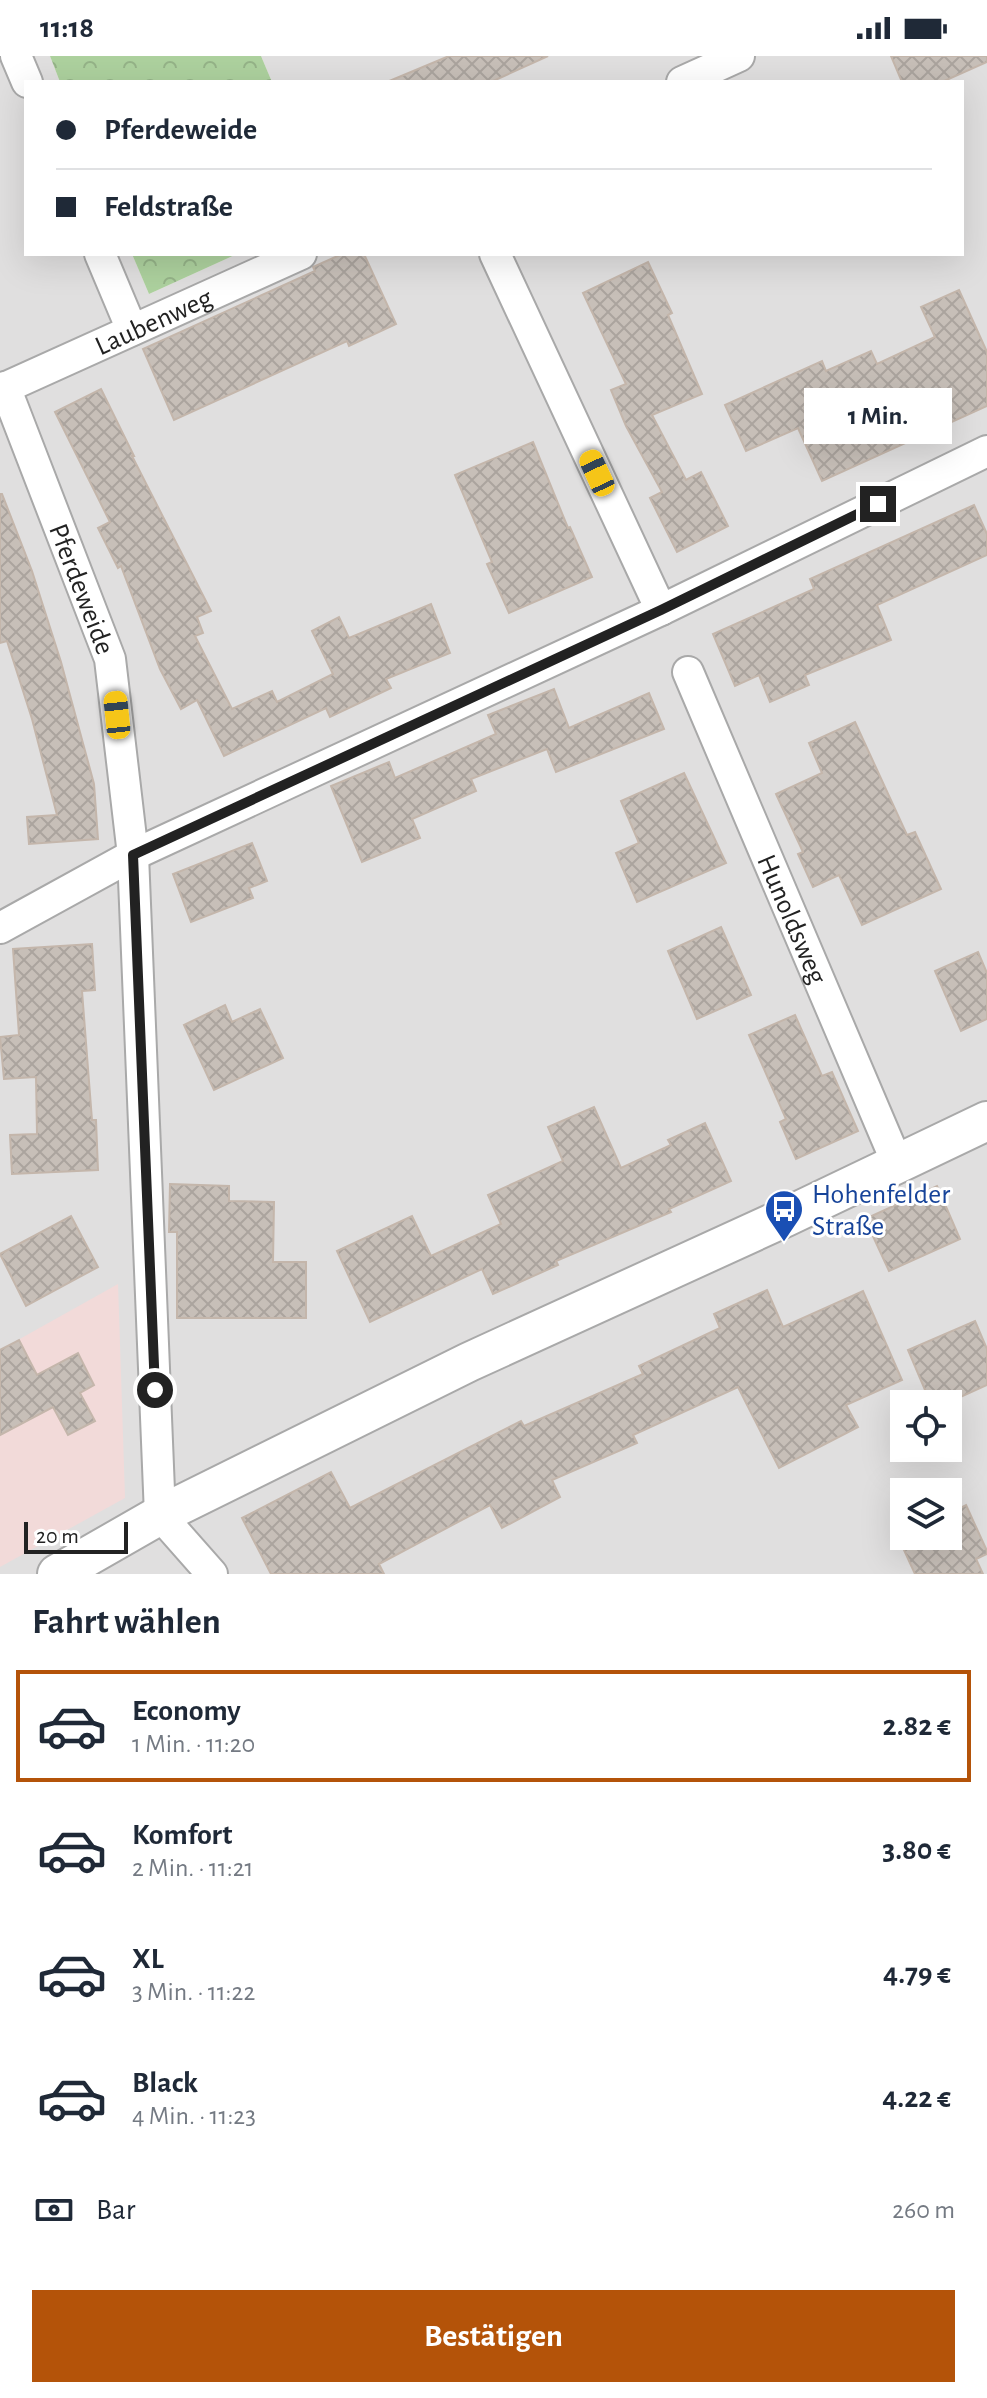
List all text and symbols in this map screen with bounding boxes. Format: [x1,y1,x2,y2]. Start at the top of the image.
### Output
text: 11:18 [40,13,94,43]
text: Pferdeweide [104,115,257,145]
text: Feldstraße [104,192,233,222]
street label: Laubenweg [91,284,217,361]
callout: 1 Min. [804,388,952,444]
text: 1 Min. [848,403,908,429]
car [576,446,618,500]
route end [860,486,896,522]
street label: Pferdeweide [43,520,119,658]
car [103,690,131,740]
street label: Hunoldsweg [751,851,831,989]
place label: Hohenfelder Straße [812,1181,950,1241]
bus stop icon: Hohenfelder Straße [763,1188,805,1243]
route start [137,1372,173,1408]
map controls [890,1390,962,1550]
button: locate [890,1390,962,1462]
button: layers [890,1478,962,1550]
scale bar [24,1518,128,1554]
text: 20 m [36,1525,79,1547]
text: Fahrt wählen [32,1604,221,1640]
icon: car [36,1690,108,1762]
text: Economy [132,1696,241,1726]
text: 2.82 € [883,1711,951,1741]
text: 1 Min. · 11:20 [132,1731,255,1757]
icon: car [36,1814,108,1886]
text: Komfort [132,1820,232,1850]
text: 3.80 € [882,1835,951,1865]
text: 2 Min. · 11:21 [132,1855,253,1881]
icon: car [36,1938,108,2010]
text: XL [132,1944,164,1974]
text: 4.79 € [883,1959,951,1989]
text: 3 Min. · 11:22 [132,1979,255,2005]
icon: car [36,2062,108,2134]
text: Black [132,2068,198,2098]
text: 4.22 € [882,2083,951,2113]
text: 4 Min. · 11:23 [132,2103,256,2129]
icon: cash [32,2188,76,2232]
text: Bar [96,2195,135,2225]
text: 260 m [892,2197,955,2223]
button: Bestätigen [32,2290,955,2382]

